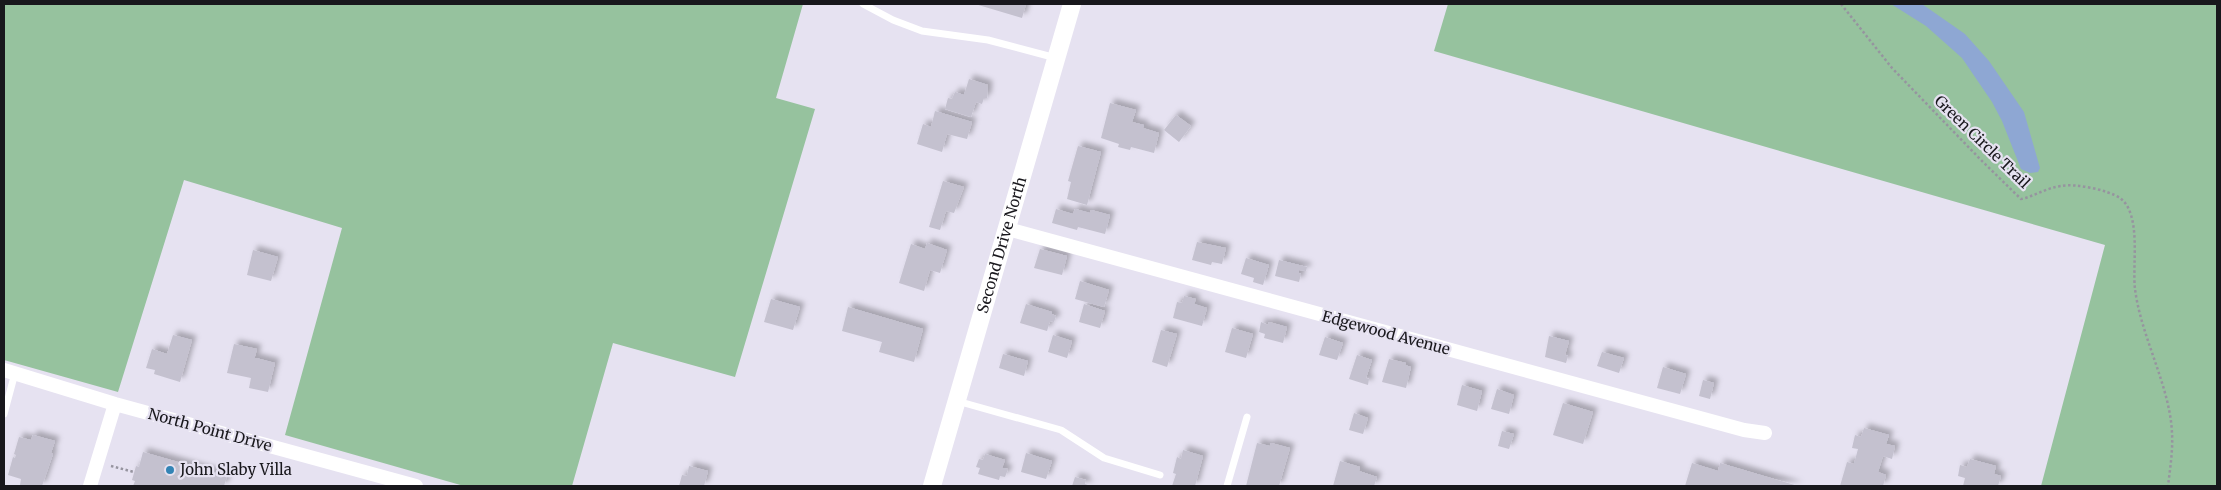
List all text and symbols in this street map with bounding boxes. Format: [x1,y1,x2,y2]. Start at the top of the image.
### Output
street label: Green Circle Trail [1931,91,2034,192]
street label: Second Drive North [973,174,1030,315]
street label: Edgewood Avenue [1320,306,1452,359]
street label: North Point Drive [146,404,274,455]
place label: John Slaby Villa [179,460,292,479]
marker: John Slaby Villa [164,464,176,476]

